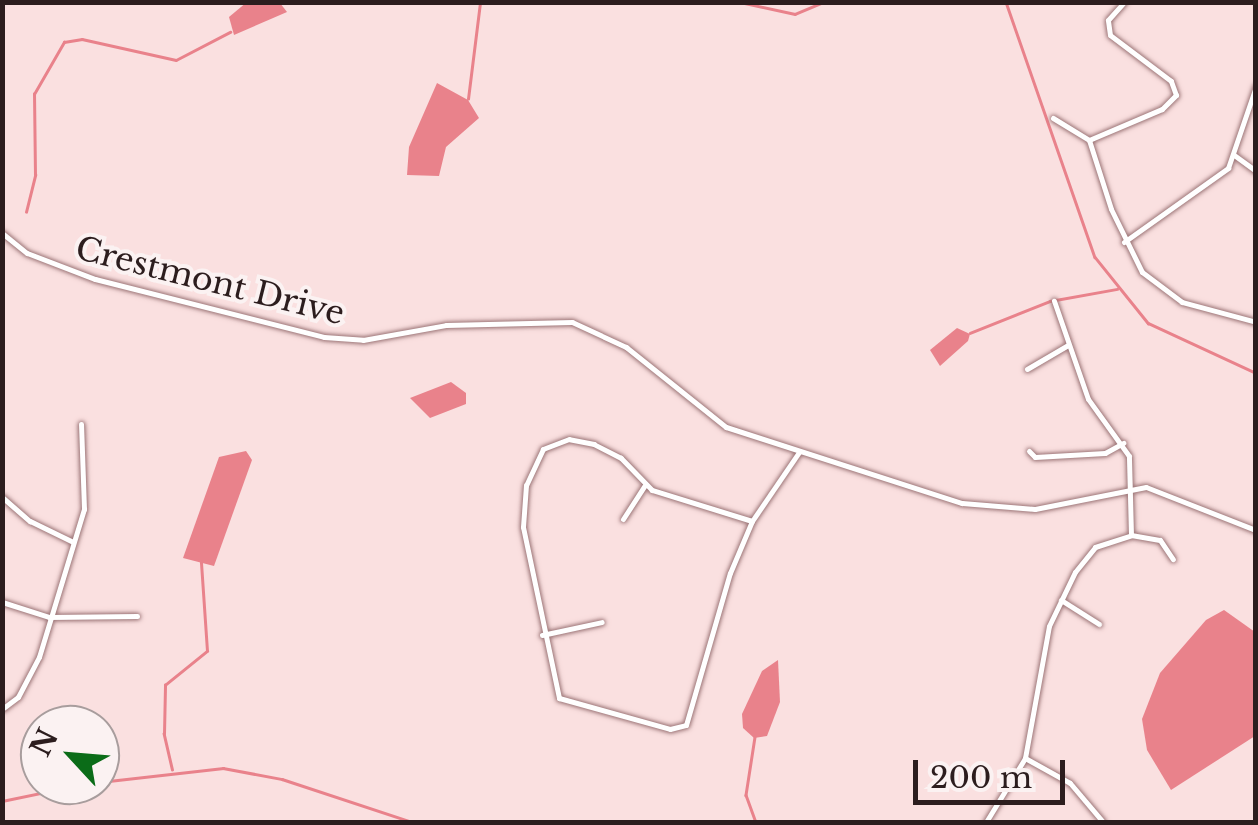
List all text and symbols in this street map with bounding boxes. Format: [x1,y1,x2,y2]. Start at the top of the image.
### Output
street label: Crestmont Drive [72,229,348,333]
north arrow [20,705,120,805]
text: N [23,723,66,762]
scale bar [918,740,1070,802]
text: 200 m [930,759,1032,796]

